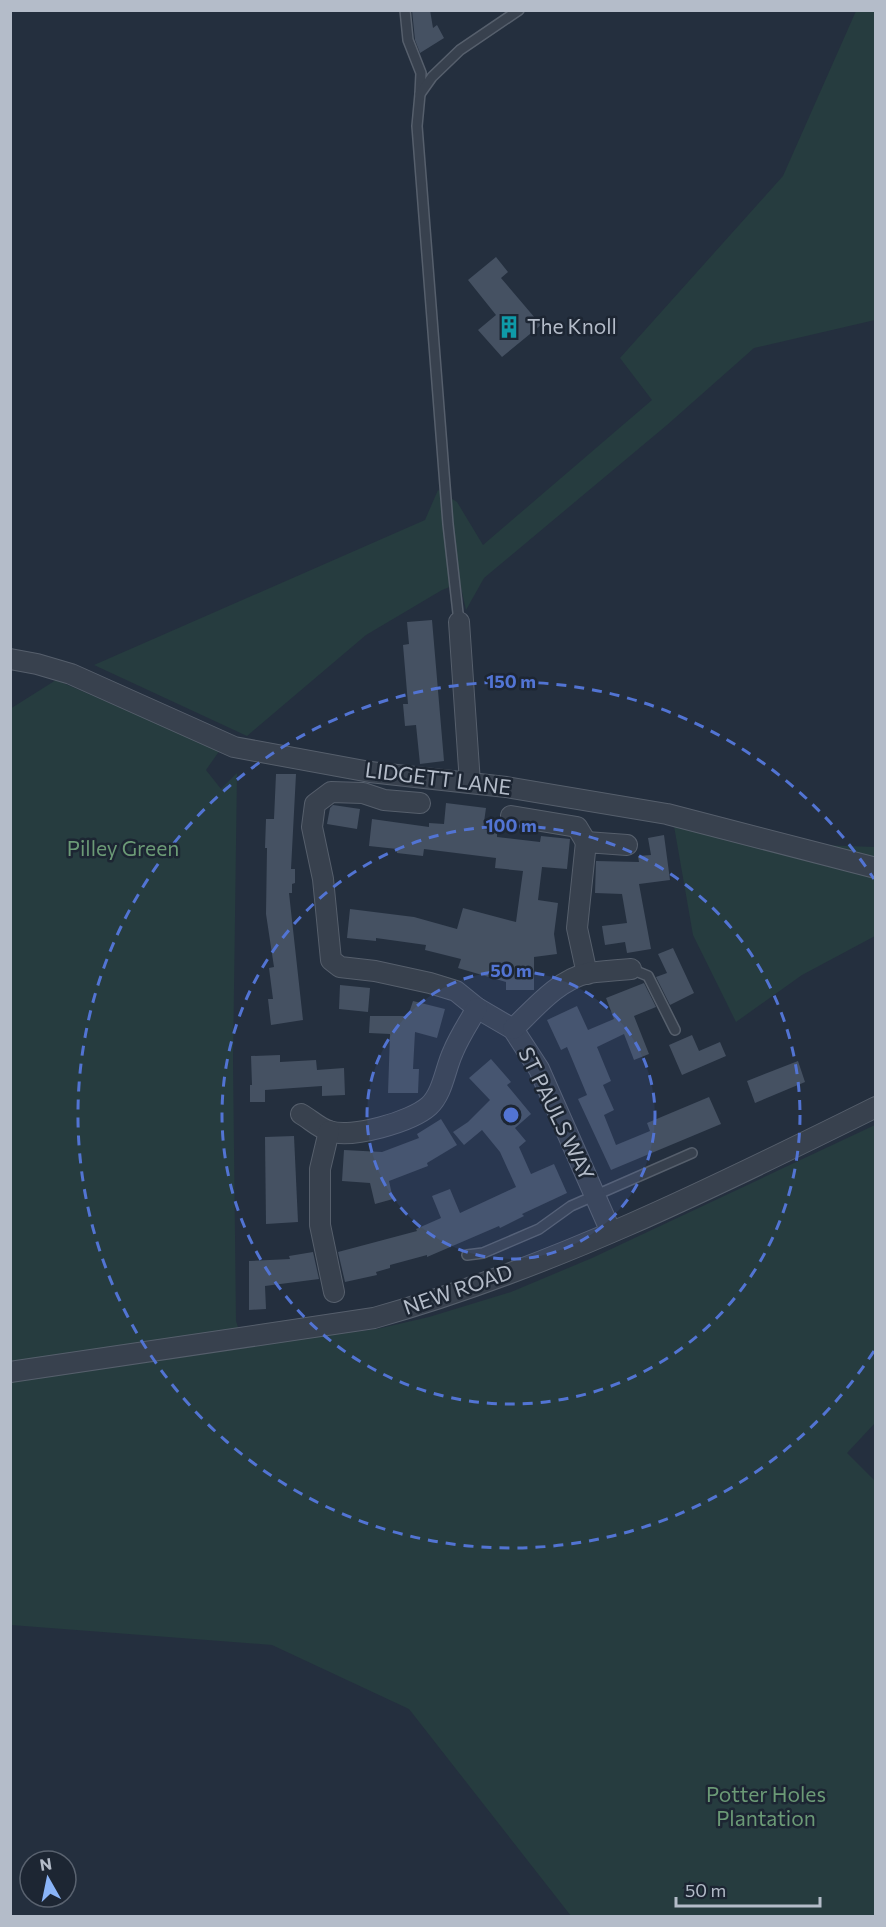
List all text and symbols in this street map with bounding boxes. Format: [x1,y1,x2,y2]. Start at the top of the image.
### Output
place label: The Knoll [527,313,617,338]
building icon: The Knoll [496,314,522,340]
text: 150 m [486,670,536,692]
street label: LIDGETT LANE [364,756,513,799]
text: 100 m [485,814,537,836]
park label: Pilley Green [67,835,179,860]
text: 50 m [490,959,532,981]
street label: ST PAULS WAY [514,1043,601,1184]
centre of rings [501,1105,521,1125]
street label: NEW ROAD [400,1258,515,1319]
park label: Potter Holes Plantation [706,1781,826,1830]
north arrow [18,1849,78,1909]
text: N [38,1853,53,1874]
scale bar [676,1870,820,1908]
text: 50 m [685,1879,726,1901]

